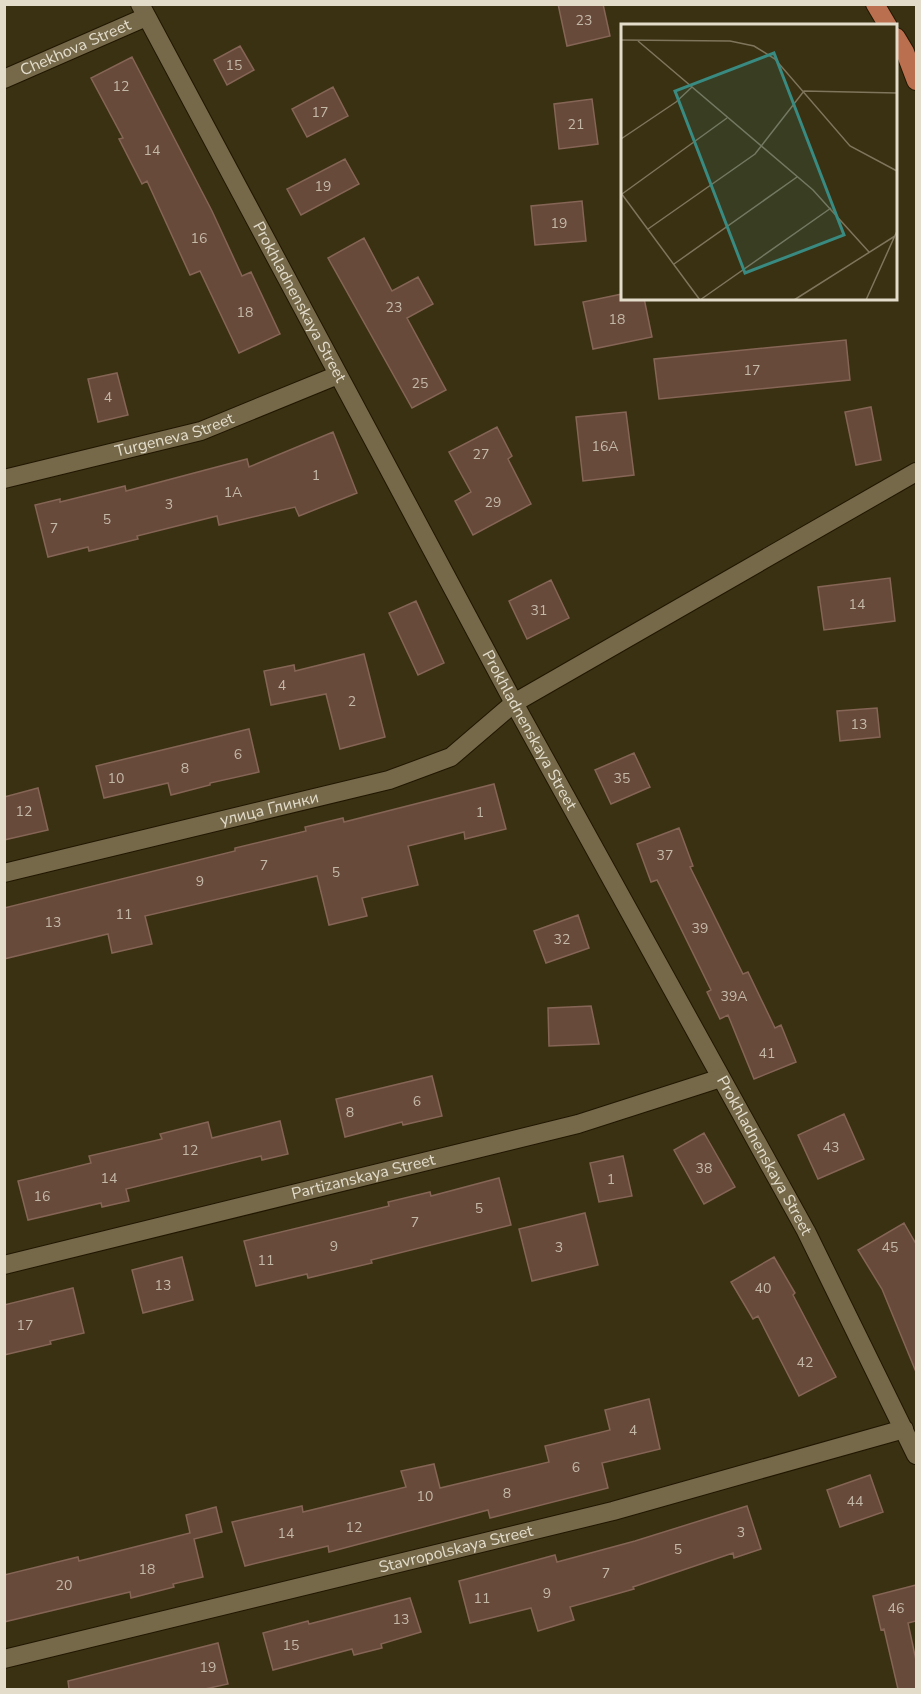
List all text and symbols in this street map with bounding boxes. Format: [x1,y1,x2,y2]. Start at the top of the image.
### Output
house number: 23 [576,11,592,30]
street label: Chekhova Street [17,14,135,82]
inset map [621,24,897,300]
house number: 15 [226,56,242,75]
house number: 12 [113,77,129,96]
house number: 17 [312,103,328,122]
house number: 21 [568,115,584,134]
house number: 14 [144,141,160,160]
house number: 19 [315,177,331,196]
house number: 19 [551,214,567,233]
street label: Prokhladnenskaya Street [247,218,352,387]
house number: 16 [191,229,207,248]
house number: 23 [386,298,402,317]
house number: 18 [237,303,253,322]
house number: 18 [609,310,625,329]
house number: 17 [744,361,760,380]
house number: 25 [412,374,428,393]
house number: 4 [104,388,112,407]
street label: Turgeneva Street [113,408,238,463]
house number: 16А [591,437,619,456]
house number: 27 [473,445,489,464]
house number: 1 [312,466,320,485]
house number: 1А [224,483,242,502]
house number: 29 [485,493,501,512]
house number: 3 [165,495,173,514]
house number: 5 [103,510,111,529]
house number: 7 [50,519,58,538]
house number: 14 [849,595,865,614]
house number: 31 [531,601,547,620]
street label: Prokhladnenskaya Street [477,646,582,814]
house number: 4 [278,676,286,695]
house number: 2 [348,692,356,711]
house number: 13 [851,715,867,734]
house number: 6 [234,745,242,764]
house number: 8 [181,759,189,778]
house number: 10 [108,769,124,788]
house number: 35 [614,769,630,788]
street label: улица Глинки [218,786,321,831]
house number: 12 [16,802,32,821]
house number: 1 [476,803,484,822]
house number: 37 [657,846,673,865]
house number: 7 [260,856,268,875]
house number: 5 [332,863,340,882]
house number: 9 [196,872,204,891]
house number: 11 [116,905,132,924]
house number: 13 [45,913,61,932]
house number: 39 [692,919,708,938]
house number: 32 [554,930,570,949]
house number: 39А [720,987,748,1006]
house number: 41 [759,1044,775,1063]
street label: Prokhladnenskaya Street [711,1072,818,1239]
house number: 6 [413,1092,421,1111]
house number: 8 [346,1103,354,1122]
house number: 43 [823,1138,839,1157]
house number: 12 [182,1141,198,1160]
street label: Partizanskaya Street [289,1148,438,1205]
house number: 38 [696,1159,712,1178]
house number: 14 [101,1169,117,1188]
house number: 1 [607,1170,615,1189]
house number: 16 [34,1187,50,1206]
house number: 5 [475,1199,483,1218]
house number: 7 [411,1213,419,1232]
house number: 9 [330,1237,338,1256]
house number: 3 [555,1238,563,1257]
house number: 45 [882,1238,898,1257]
house number: 11 [258,1251,274,1270]
house number: 13 [155,1276,171,1295]
house number: 40 [755,1279,771,1298]
house number: 17 [17,1316,33,1335]
house number: 42 [797,1353,813,1372]
house number: 4 [629,1421,637,1440]
house number: 6 [572,1458,580,1477]
house number: 8 [503,1484,511,1503]
house number: 10 [417,1487,433,1506]
house number: 44 [847,1492,863,1511]
house number: 12 [346,1518,362,1537]
street label: Stavropolskaya Street [377,1520,536,1579]
house number: 3 [737,1523,745,1542]
house number: 14 [278,1524,294,1543]
house number: 5 [674,1540,682,1559]
house number: 18 [139,1560,155,1579]
house number: 7 [602,1564,610,1583]
house number: 20 [56,1576,72,1595]
house number: 9 [543,1584,551,1603]
house number: 11 [474,1589,490,1608]
house number: 46 [888,1599,904,1618]
house number: 13 [393,1610,409,1629]
house number: 15 [283,1636,299,1655]
house number: 19 [200,1658,216,1677]

